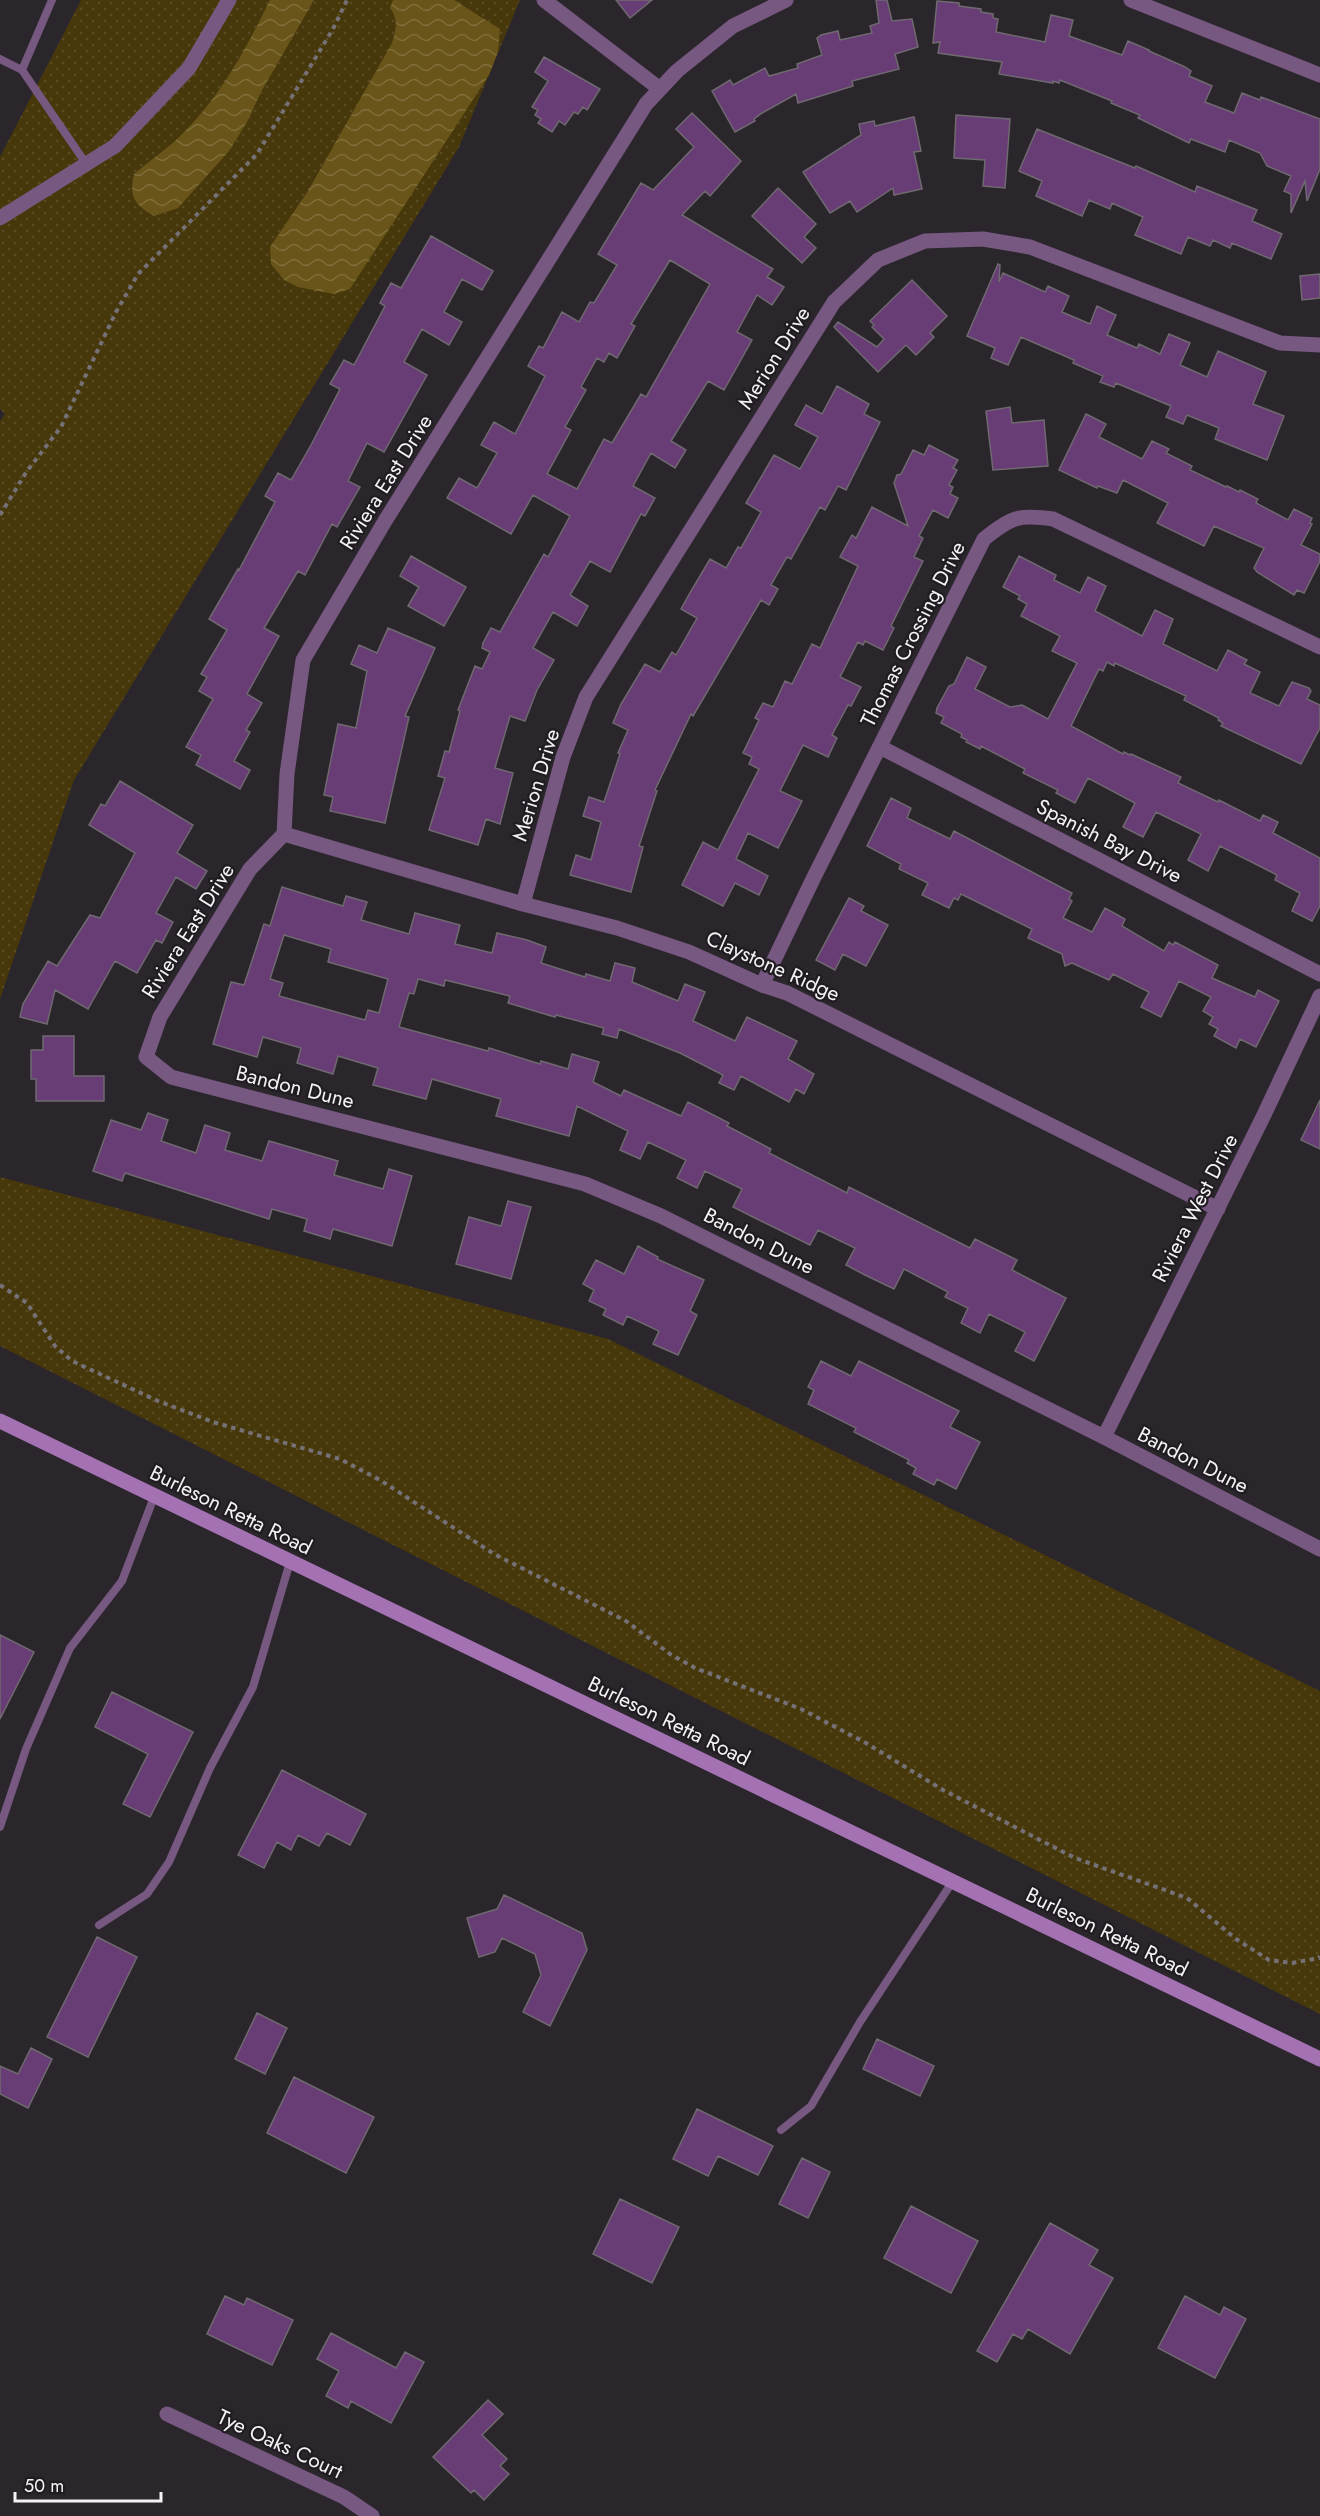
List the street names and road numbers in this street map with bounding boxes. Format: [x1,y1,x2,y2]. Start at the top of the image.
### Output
street label: Merion Drive [731,301,818,415]
street label: Riviera East Drive [332,408,440,555]
street label: Thomas Crossing Drive [853,536,973,732]
street label: Merion Drive [505,725,567,845]
street label: Spanish Bay Drive [1031,791,1187,891]
street label: Riviera East Drive [134,857,242,1004]
street label: Claystone Ridge [701,923,845,1009]
street label: Bandon Dune [233,1058,357,1116]
street label: Riviera West Drive [1145,1129,1245,1287]
street label: Bandon Dune [698,1200,820,1282]
street label: Bandon Dune [1132,1419,1254,1501]
street label: Burleson Retta Road [145,1458,317,1562]
street label: Burleson Retta Road [583,1669,755,1773]
street label: Burleson Retta Road [1021,1880,1193,1984]
street label: Tye Oaks Court [212,2402,348,2486]

